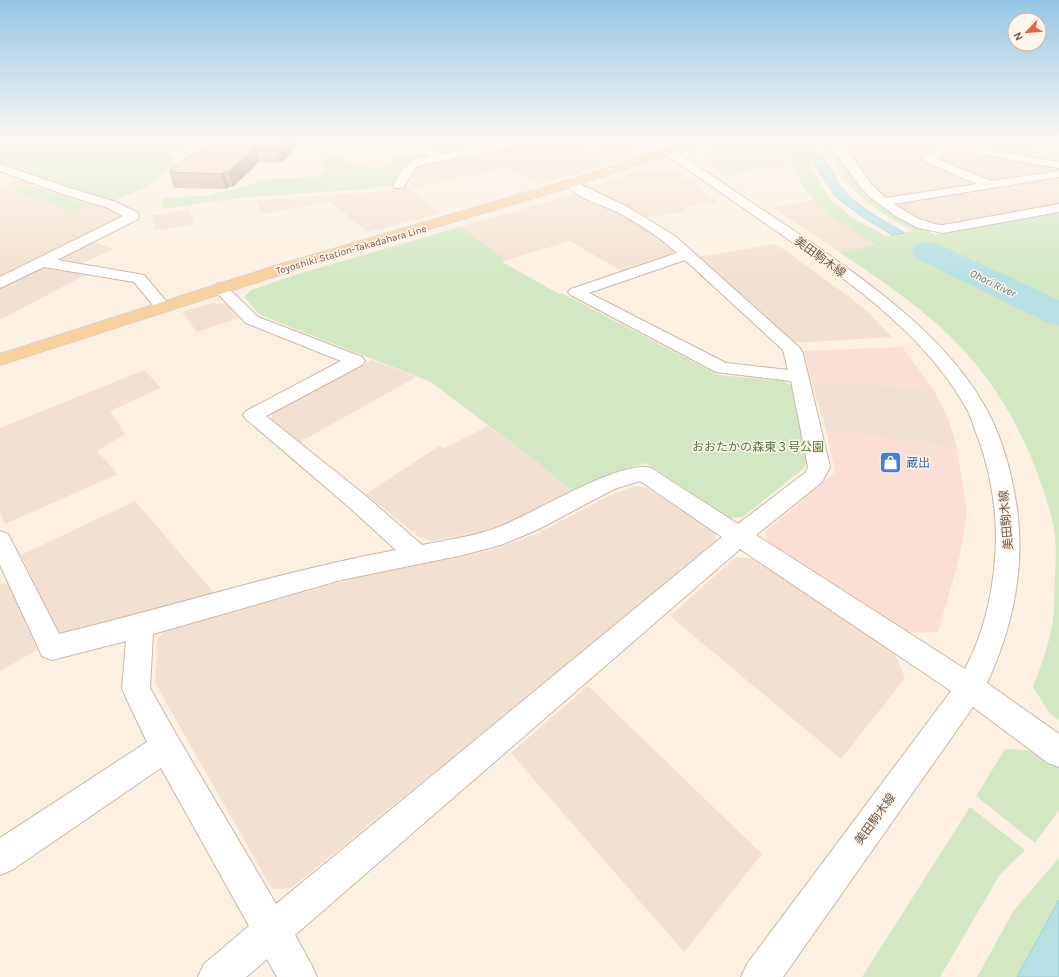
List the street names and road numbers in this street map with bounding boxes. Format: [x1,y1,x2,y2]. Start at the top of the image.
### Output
street label: Toyoshiki Station-Takadahara Line [275,223,428,277]
street label: 美田駒木線 [792,234,848,280]
street label: 美田駒木線 [996,489,1016,551]
street label: 美田駒木線 [852,791,898,847]

